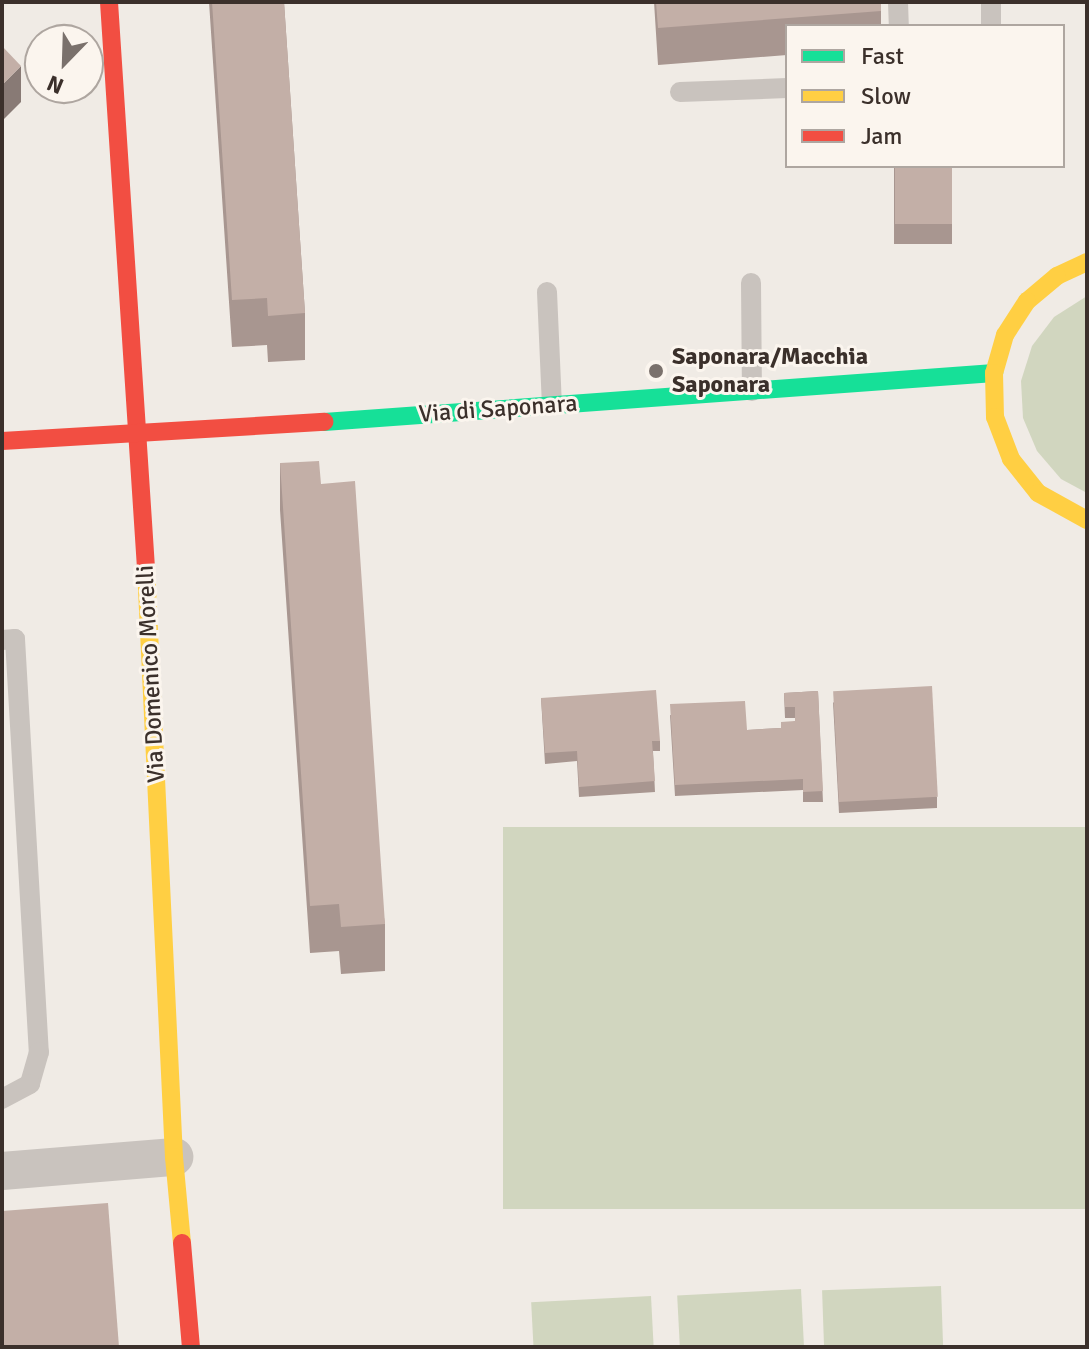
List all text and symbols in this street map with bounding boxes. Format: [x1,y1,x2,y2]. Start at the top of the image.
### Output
north arrow [24,24,104,104]
legend [785,24,1065,168]
text: Fast [861,41,904,71]
text: N [43,69,68,100]
text: Slow [861,81,911,111]
text: Jam [861,121,902,151]
place label: Saponara/Macchia Saponara [672,343,868,399]
marker: Saponara/Macchia Saponara [647,362,665,380]
street label: Via di Saponara [418,389,578,429]
street label: Via Domenico Morelli [131,564,171,784]

